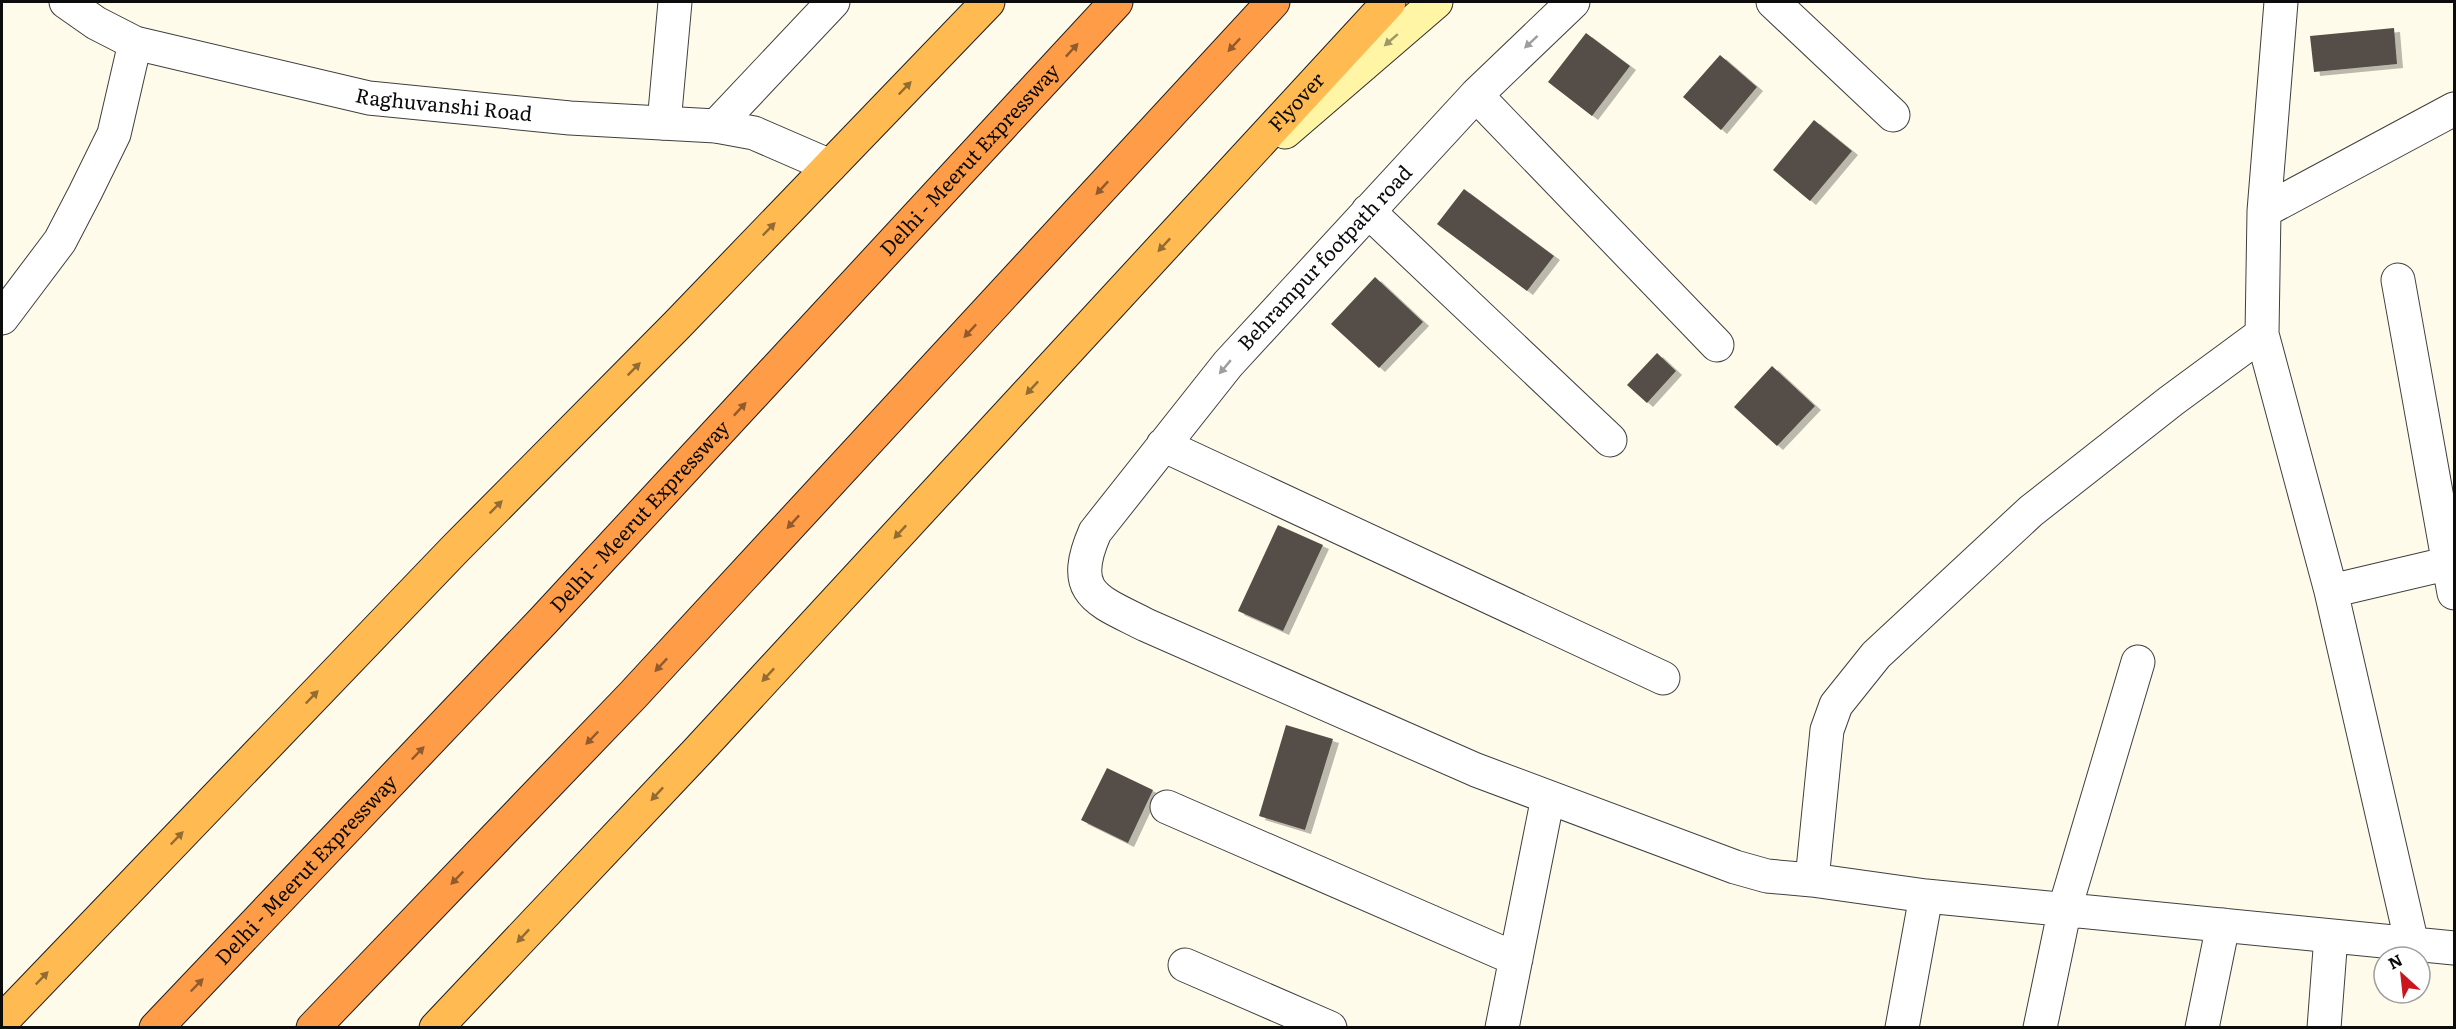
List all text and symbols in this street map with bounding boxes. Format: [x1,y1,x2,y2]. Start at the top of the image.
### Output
one-way arrow [1384,33,1399,46]
one-way arrow [1524,34,1538,48]
one-way arrow [1227,37,1241,52]
one-way arrow [1065,42,1079,57]
street label: Delhi - Meerut Expressway [871,55,1066,262]
street label: Flyover [1260,64,1331,137]
street label: Raghuvanshi Road [353,78,534,127]
one-way arrow [897,82,911,96]
street label: Behrampur footpath road [1229,157,1418,356]
one-way arrow [1095,181,1109,195]
one-way arrow [762,222,776,236]
one-way arrow [1158,238,1172,252]
one-way arrow [963,324,977,338]
one-way arrow [1219,359,1232,374]
one-way arrow [626,362,640,376]
one-way arrow [1026,380,1039,395]
one-way arrow [733,401,747,416]
street label: Delhi - Meerut Expressway [541,412,735,618]
one-way arrow [489,501,503,515]
one-way arrow [787,514,800,529]
one-way arrow [893,524,907,539]
one-way arrow [655,657,668,672]
one-way arrow [762,667,775,682]
one-way arrow [305,691,319,705]
one-way arrow [585,730,599,745]
one-way arrow [411,745,425,760]
street label: Delhi - Meerut Expressway [207,766,403,971]
one-way arrow [650,787,664,801]
one-way arrow [170,830,184,845]
one-way arrow [450,871,464,885]
one-way arrow [516,929,530,943]
north arrow [2372,945,2432,1005]
text: N [2383,947,2406,974]
one-way arrow [35,971,49,986]
one-way arrow [189,979,203,993]

